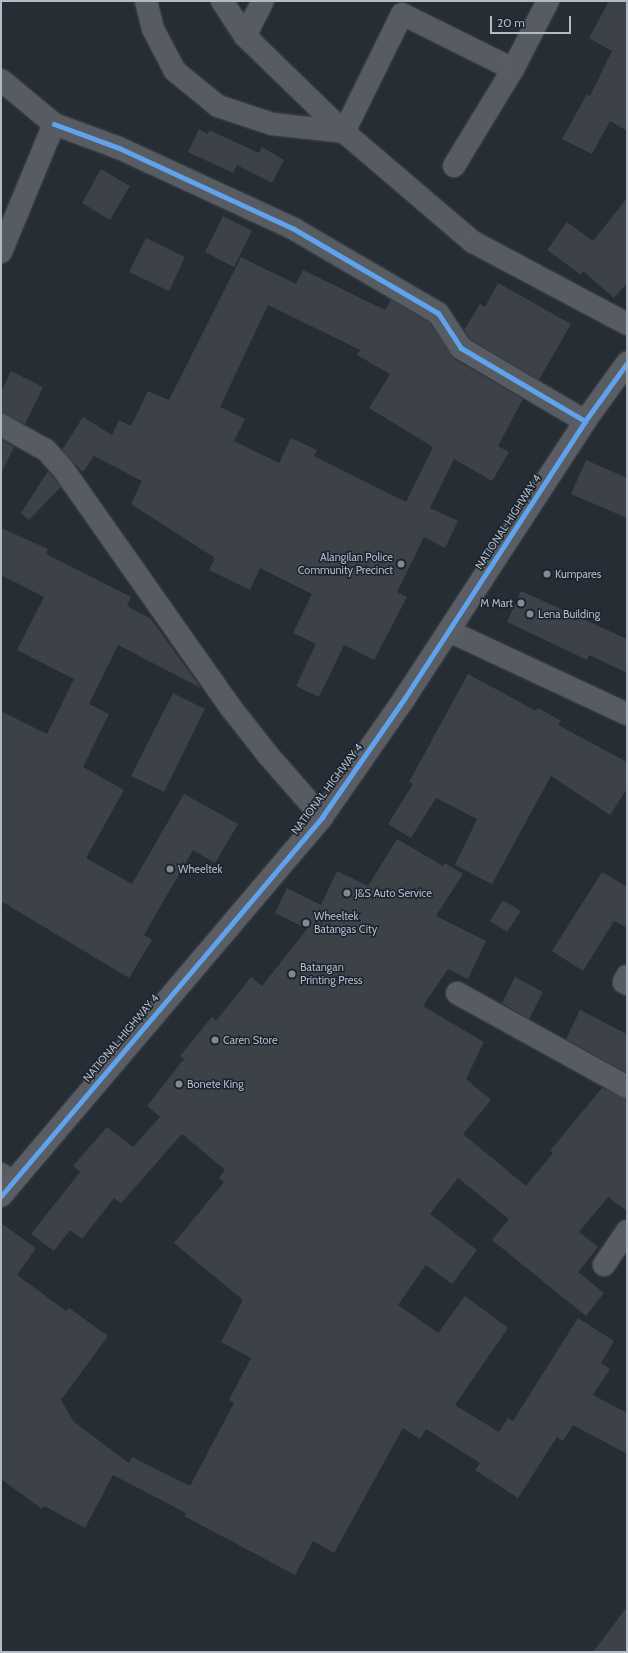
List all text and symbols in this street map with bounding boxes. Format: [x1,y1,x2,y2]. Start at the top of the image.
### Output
scale bar [492,8,573,34]
text: 20 m [497,15,525,30]
street label: NATIONAL HIGHWAY 4 [472,472,544,572]
place label: Alangilan Police Community Precinct [298,551,393,577]
marker: Alangilan Police Community Precinct [396,559,406,569]
place label: Kumpares [555,567,601,581]
marker: Kumpares [542,569,552,579]
place label: M Mart [480,596,513,610]
marker: M Mart [516,598,526,608]
place label: Lena Building [538,607,600,621]
marker: Lena Building [525,609,535,619]
street label: NATIONAL HIGHWAY 4 [288,741,366,837]
place label: Wheeltek [178,862,222,876]
marker: Wheeltek [165,864,175,874]
place label: J&S Auto Service [355,886,432,900]
marker: J&S Auto Service [342,888,352,898]
place label: Wheeltek Batangas City [314,910,377,936]
marker: Wheeltek Batangas City [301,918,311,928]
place label: Batangan Printing Press [300,961,362,987]
marker: Batangan Printing Press [287,969,297,979]
street label: NATIONAL HIGHWAY 4 [80,991,162,1085]
place label: Caren Store [223,1033,278,1047]
marker: Caren Store [210,1035,220,1045]
place label: Bonete King [187,1077,244,1091]
marker: Bonete King [174,1079,184,1089]

